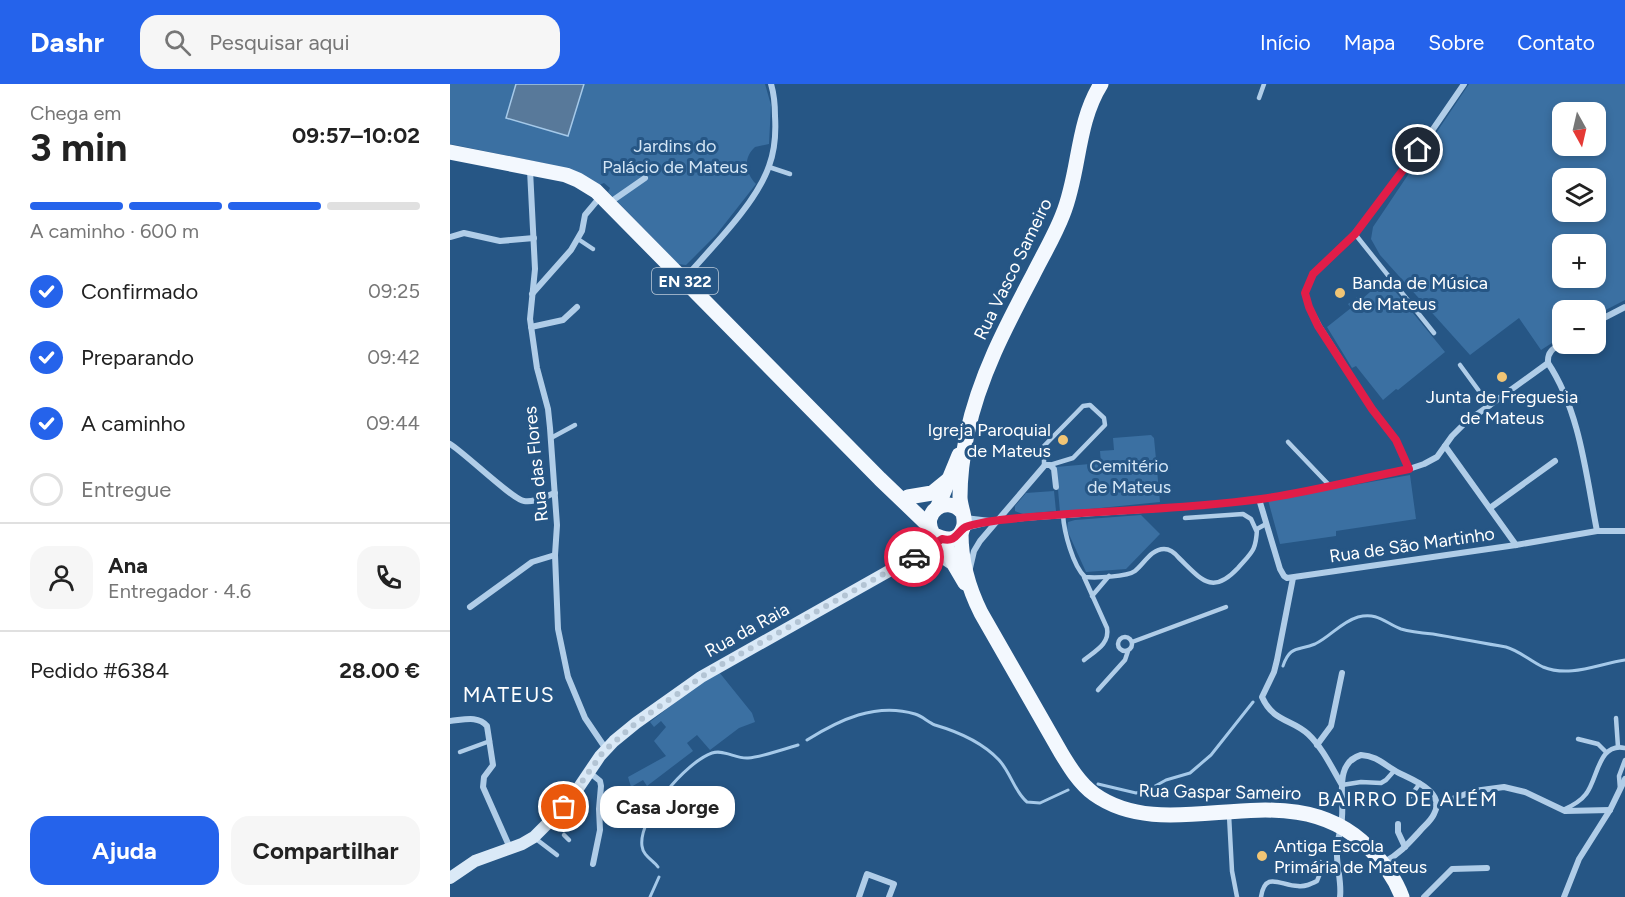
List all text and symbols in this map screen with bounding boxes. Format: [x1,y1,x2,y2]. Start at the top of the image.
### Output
search box [140,15,560,69]
text: Dashr [30,25,104,59]
icon: search [161,26,194,59]
text: Pesquisar aqui [209,29,350,56]
text: Início [1260,30,1311,55]
text: Mapa [1344,30,1395,55]
text: Sobre [1428,30,1484,55]
text: Contato [1517,30,1595,55]
text: Chega em [30,101,121,125]
north arrow [1552,102,1606,156]
map controls [1552,102,1606,354]
text: 09:57–10:02 [292,122,420,149]
text: 3 min [30,124,127,171]
pin [1392,124,1443,175]
icon: home [1401,133,1434,166]
park label: Jardins do Palácio de Mateus [602,135,748,178]
button: layers [1552,168,1606,222]
street label: Rua Vasco Sameiro [969,195,1057,343]
text: A caminho · 600 m [30,219,199,243]
button: + [1552,234,1606,288]
road number: EN 322 [652,268,718,294]
place label: Banda de Música de Mateus [1352,272,1488,315]
icon: check [30,275,63,308]
text: Confirmado [81,278,198,305]
text: 09:25 [368,279,420,303]
marker: Banda de Música de Mateus [1333,286,1347,300]
button: − [1552,300,1606,354]
icon: check [30,341,63,374]
text: Preparando [81,344,194,371]
text: 09:42 [367,345,420,369]
marker: Junta de Freguesia de Mateus [1495,370,1509,384]
place label: Junta de Freguesia de Mateus [1426,386,1578,429]
street label: Rua das Flores [519,405,553,523]
icon: check [30,407,63,440]
text: A caminho [81,410,186,437]
text: 09:44 [366,411,420,435]
place label: Igreja Paroquial de Mateus [927,419,1051,462]
marker: Igreja Paroquial de Mateus [1056,433,1070,447]
park label: Cemitério de Mateus [1087,455,1171,498]
text: Entregue [81,476,171,503]
street label: Rua de São Martinho [1328,522,1496,568]
courier [884,527,944,587]
icon: car [898,541,931,574]
button: person [30,546,93,609]
button: phone [357,546,420,609]
text: Ana [108,552,148,579]
text: Entregador · 4.6 [108,579,251,603]
street label: Rua da Raia [701,598,793,662]
text: Pedido #6384 [30,657,169,684]
text: 28.00 € [339,657,420,684]
district label: MATEUS [463,682,555,707]
street label: Rua Gaspar Sameiro [1139,780,1301,804]
pin [538,781,589,832]
callout: Casa Jorge [600,786,735,828]
district label: BAIRRO DE ALÉM [1318,787,1498,811]
icon: bag [547,790,580,823]
text: Casa Jorge [616,795,719,819]
button: Ajuda [30,816,219,885]
button: Compartilhar [231,816,420,885]
place label: Antiga Escola Primária de Mateus [1274,835,1427,878]
marker: Antiga Escola Primária de Mateus [1255,849,1269,863]

